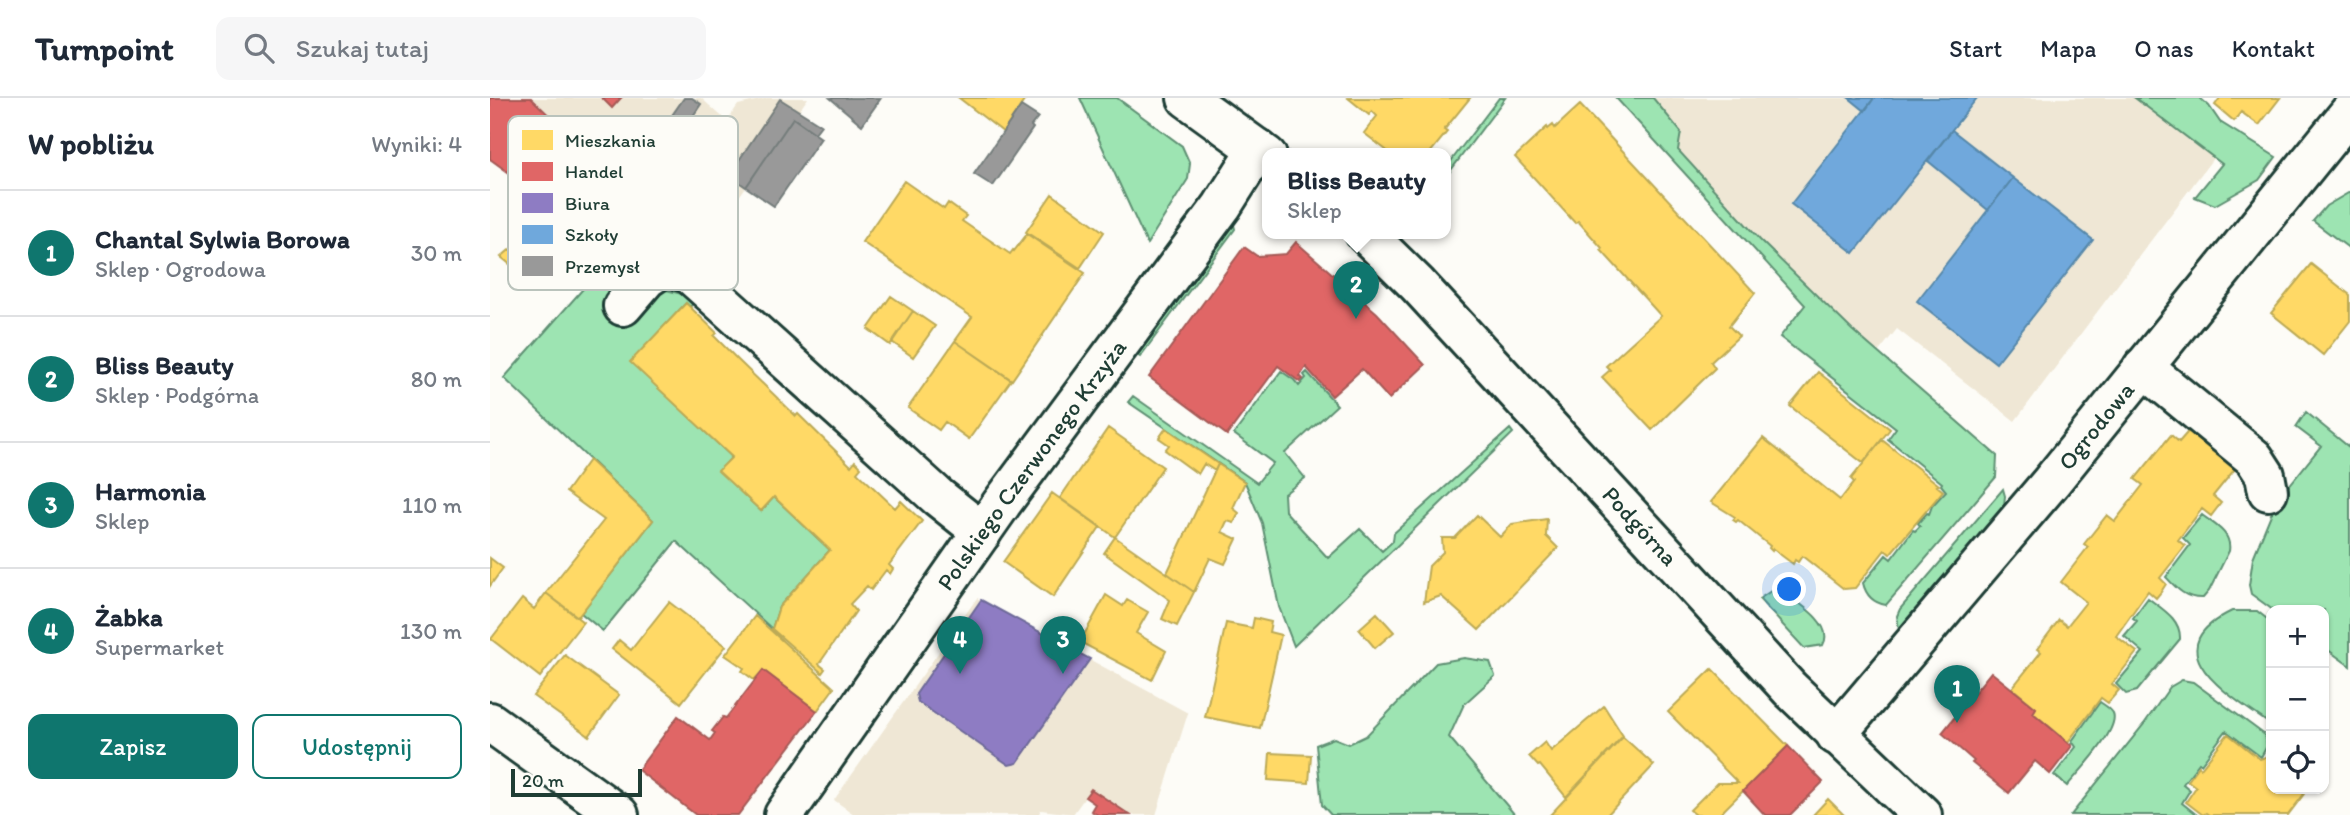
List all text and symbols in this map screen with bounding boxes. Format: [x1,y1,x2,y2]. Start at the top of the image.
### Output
search box [216,17,706,80]
text: Turnpoint [35,29,174,68]
icon: search [240,29,278,67]
text: Szukaj tutaj [296,32,429,64]
text: Start [1949,34,2002,63]
text: Mapa [2040,34,2096,63]
text: O nas [2134,34,2194,63]
text: Kontakt [2232,34,2315,63]
legend [508,116,738,290]
text: W pobliżu [28,125,154,162]
text: Mieszkania [565,129,656,152]
text: Wyniki: 4 [371,130,462,158]
popup [1262,148,1451,239]
text: Handel [565,160,624,183]
text: Bliss Beauty [1287,164,1426,196]
text: Biura [565,192,610,215]
text: Sklep [1287,196,1342,224]
text: Chantal Sylwia Borowa [95,223,350,255]
text: Szkoły [565,223,618,246]
text: 1 [46,239,56,267]
text: 30 m [411,239,462,267]
text: Sklep · Ogrodowa [95,255,266,283]
text: Przemysł [565,255,640,278]
pin: 2 [1333,261,1379,319]
street label: Polskiego Czerwonego Krzyża [930,333,1133,596]
text: Bliss Beauty [95,349,234,381]
text: 2 [45,365,57,393]
text: 80 m [411,365,462,393]
street label: Ogrodowa [2052,375,2141,476]
text: Sklep · Podgórna [95,381,259,409]
text: Harmonia [95,475,206,507]
street label: Podgórna [1597,480,1684,572]
text: 3 [45,491,57,519]
text: 110 m [402,491,462,519]
text: Sklep [95,507,149,535]
your location [1772,572,1806,606]
text: Żabka [95,601,163,633]
map controls [2266,605,2329,794]
button: + [2266,605,2329,668]
pin: 4 [937,616,983,674]
pin: 3 [1040,616,1086,674]
text: 4 [44,617,58,645]
text: 130 m [400,617,462,645]
text: Supermarket [95,633,224,661]
pin: 1 [1934,665,1980,723]
button: − [2266,668,2329,731]
button: Zapisz [28,714,238,779]
button: Udostępnij [252,714,462,779]
button: locate [2266,731,2329,794]
scale bar [511,766,642,798]
text: 20 m [522,769,564,792]

